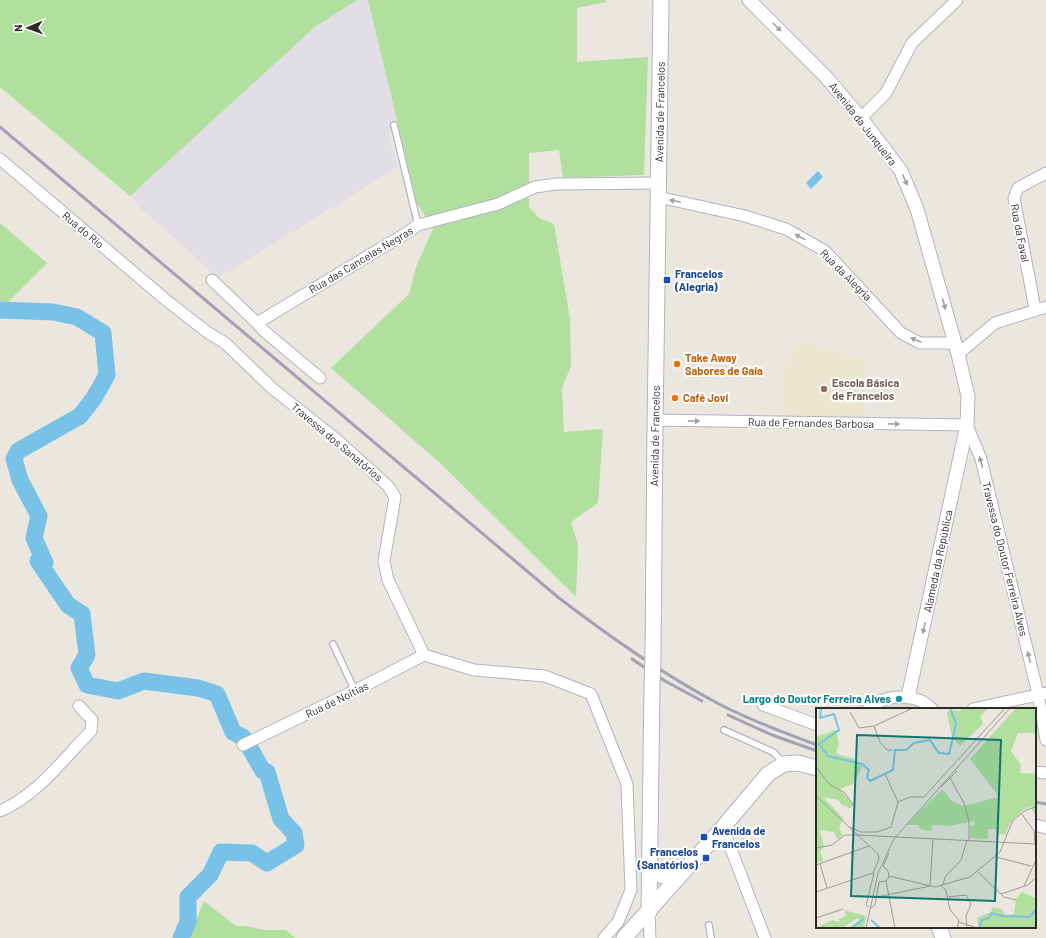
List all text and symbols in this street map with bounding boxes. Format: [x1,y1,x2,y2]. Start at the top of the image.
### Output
north arrow [8,8,48,48]
one-way arrow [772,22,782,32]
text: N [11,24,24,32]
street label: Avenida de Francelos [652,61,667,163]
street label: Avenida da Junqueira [827,79,900,168]
one-way arrow [902,175,908,187]
one-way arrow [669,198,681,204]
street label: Rua da Faval [1008,203,1032,263]
street label: Rua do Rio [60,209,107,251]
street label: Rua das Cancelas Negras [306,223,415,296]
one-way arrow [794,233,806,240]
street label: Rua da Alegria [818,246,875,303]
place label: Francelos (Alegria) [674,267,723,293]
marker: Francelos (Alegria) [662,275,672,285]
one-way arrow [941,298,947,310]
one-way arrow [910,337,922,343]
place label: Take Away Sabores de Gaia [685,351,763,377]
marker: Take Away Sabores de Gaia [672,359,682,369]
place label: Escola Básica de Francelos [832,376,899,402]
marker: Escola Básica de Francelos [819,384,829,394]
street label: Avenida de Francelos [647,385,662,487]
place label: Café Jovi [683,391,728,404]
marker: Café Jovi [670,393,680,403]
street label: Travessa dos Sanatórios [289,400,386,484]
street label: Rua de Fernandes Barbosa [748,415,874,430]
one-way arrow [688,417,700,424]
one-way arrow [888,421,901,427]
one-way arrow [978,456,984,468]
street label: Travessa do Doutor Ferreira Alves [980,480,1031,637]
street label: Alameda da República [920,508,955,613]
one-way arrow [920,621,926,634]
one-way arrow [1025,650,1031,663]
street label: Rua de Noitias [303,679,370,720]
place label: Largo do Doutor Ferreira Alves [743,692,891,705]
marker: Largo do Doutor Ferreira Alves [894,694,904,704]
inset map [816,708,1036,928]
place label: Avenida de Francelos [712,824,765,850]
marker: Avenida de Francelos [699,832,709,842]
place label: Francelos (Sanatórios) [637,845,698,871]
marker: Francelos (Sanatórios) [701,853,711,863]

